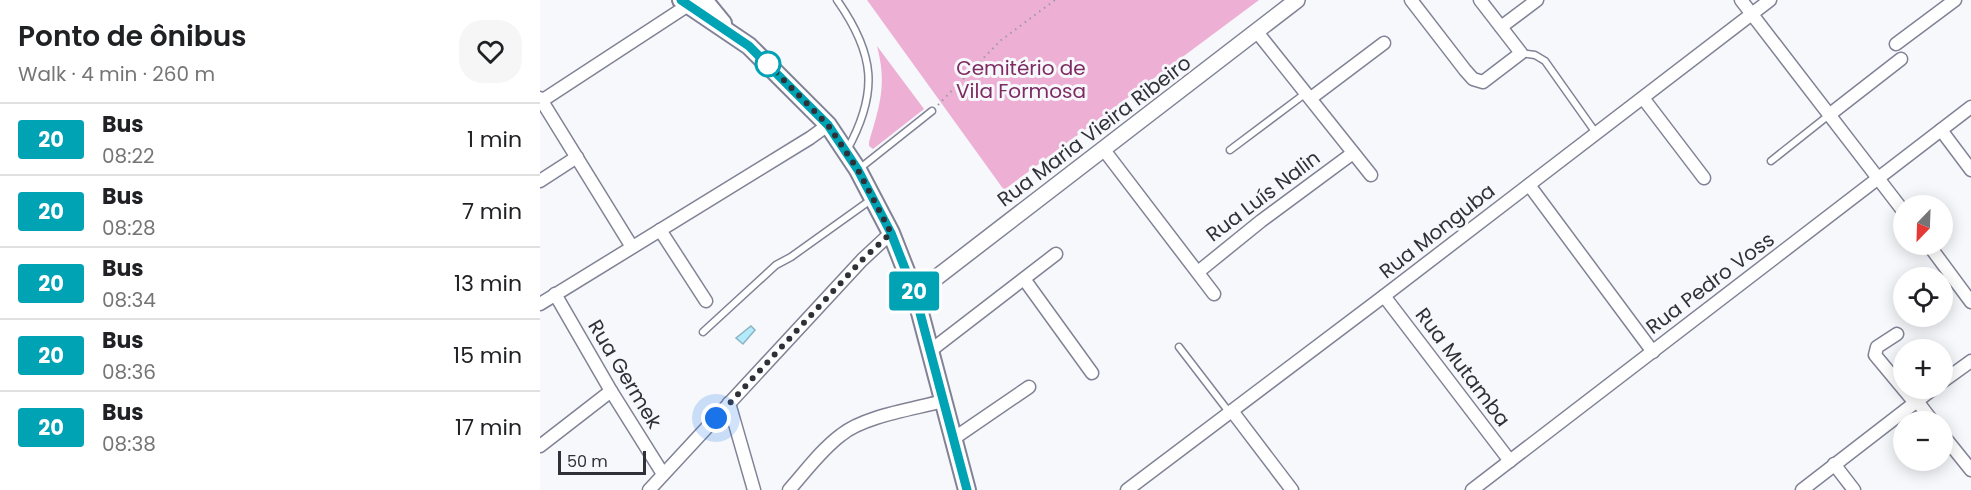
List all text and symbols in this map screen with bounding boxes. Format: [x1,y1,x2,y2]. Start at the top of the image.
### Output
text: Ponto de ônibus [18,17,247,56]
button: heart [459,20,522,83]
street label: Rua Maria Vieira Ribeiro [991,49,1197,213]
unlabelled marker [755,51,781,77]
park label: Cemitério de Vila Formosa [956,54,1086,105]
text: Walk · 4 min · 260 m [18,60,215,88]
text: Bus [102,109,144,140]
text: 1 min [467,124,522,155]
text: 20 [38,125,64,154]
text: 08:22 [102,142,154,170]
street label: Rua Luís Nalin [1200,144,1326,248]
street label: Rua Monguba [1373,177,1501,285]
text: Bus [102,181,144,212]
north arrow [1893,195,1953,255]
map controls [1893,195,1953,471]
text: 7 min [462,196,522,227]
text: 20 [38,197,64,226]
text: 08:28 [102,214,156,242]
street label: Rua Pedro Voss [1640,225,1780,341]
text: Bus [102,253,144,284]
button: locate [1893,267,1953,327]
text: 13 min [454,268,522,299]
text: 20 [38,269,64,298]
line badge: 20 [887,272,941,310]
text: 20 [901,277,927,306]
text: 08:34 [102,286,156,314]
street label: Rua Mutamba [1409,302,1517,432]
street label: Rua Germek [581,314,669,434]
text: Bus [102,325,144,356]
button: + [1893,339,1953,399]
text: 15 min [453,340,522,371]
text: 20 [38,341,64,370]
text: 08:36 [102,358,156,386]
text: Bus [102,397,144,428]
your location [701,403,731,433]
button: − [1893,411,1953,471]
text: 17 min [455,412,522,443]
text: 20 [38,413,64,442]
text: 08:38 [102,430,156,458]
scale bar [558,448,646,476]
text: 50 m [567,450,608,473]

